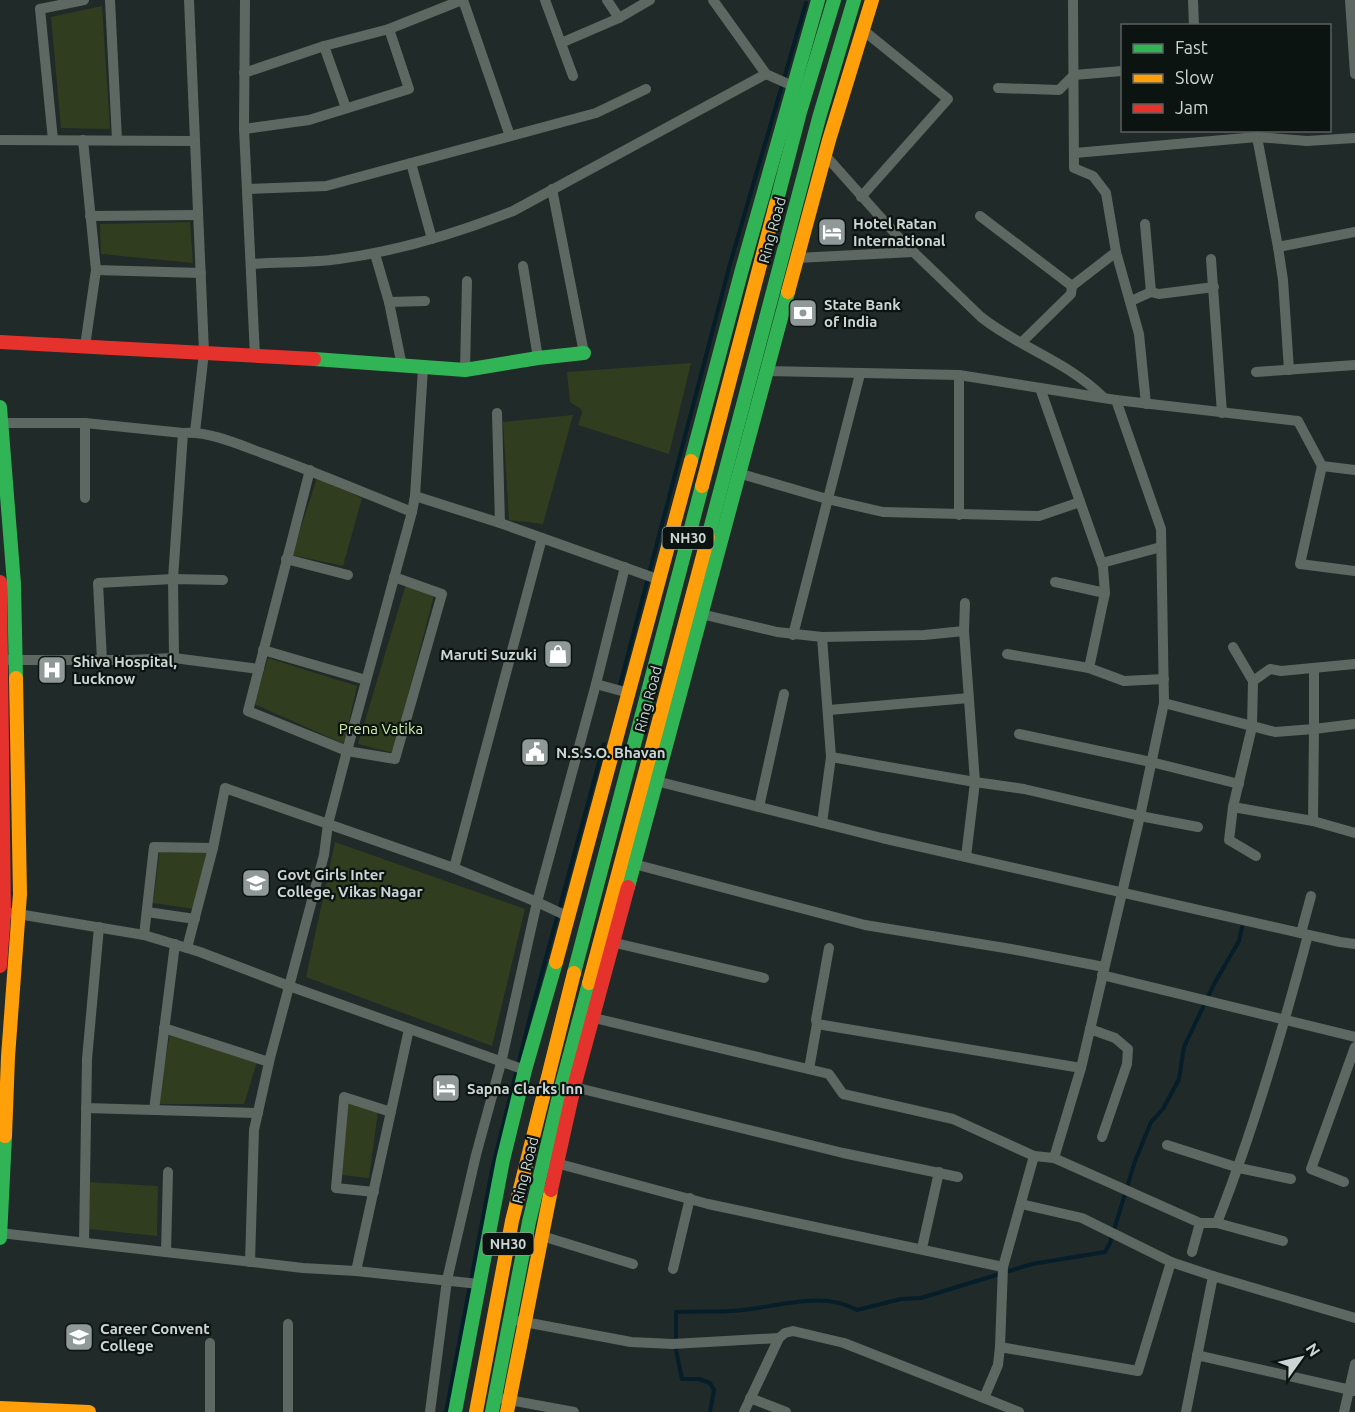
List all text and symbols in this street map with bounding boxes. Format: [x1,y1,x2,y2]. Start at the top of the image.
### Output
legend [1121,24,1331,132]
text: Fast [1175,37,1208,57]
text: Slow [1175,67,1214,87]
text: Jam [1175,97,1209,117]
street label: Ring Road [755,195,789,265]
place label: Hotel Ratan International [853,215,946,249]
hotel icon: Hotel Ratan International [816,216,848,248]
place label: State Bank of India [824,296,901,330]
bank icon: State Bank of India [787,297,819,329]
road number: NH30 [662,527,714,549]
shop icon: Maruti Suzuki [542,638,574,670]
place label: Maruti Suzuki [440,646,537,663]
place label: Shiva Hospital, Lucknow [73,653,177,687]
hospital icon: Shiva Hospital, Lucknow [36,654,68,686]
street label: Ring Road [631,664,665,734]
park label: Prena Vatika [339,720,423,737]
public building icon: N.S.S.O. Bhavan [519,736,551,768]
place label: N.S.S.O. Bhavan [556,744,666,761]
place label: Govt Girls Inter College, Vikas Nagar [277,866,423,900]
school or university icon: Govt Girls Inter College, Vikas Nagar [240,867,272,899]
hotel icon: Sapna Clarks Inn [430,1072,462,1104]
place label: Sapna Clarks Inn [467,1080,583,1097]
street label: Ring Road [509,1135,541,1205]
road number: NH30 [482,1233,534,1255]
place label: Career Convent College [100,1320,210,1354]
school or university icon: Career Convent College [63,1321,95,1353]
north arrow [1271,1328,1331,1388]
text: N [1303,1340,1324,1360]

